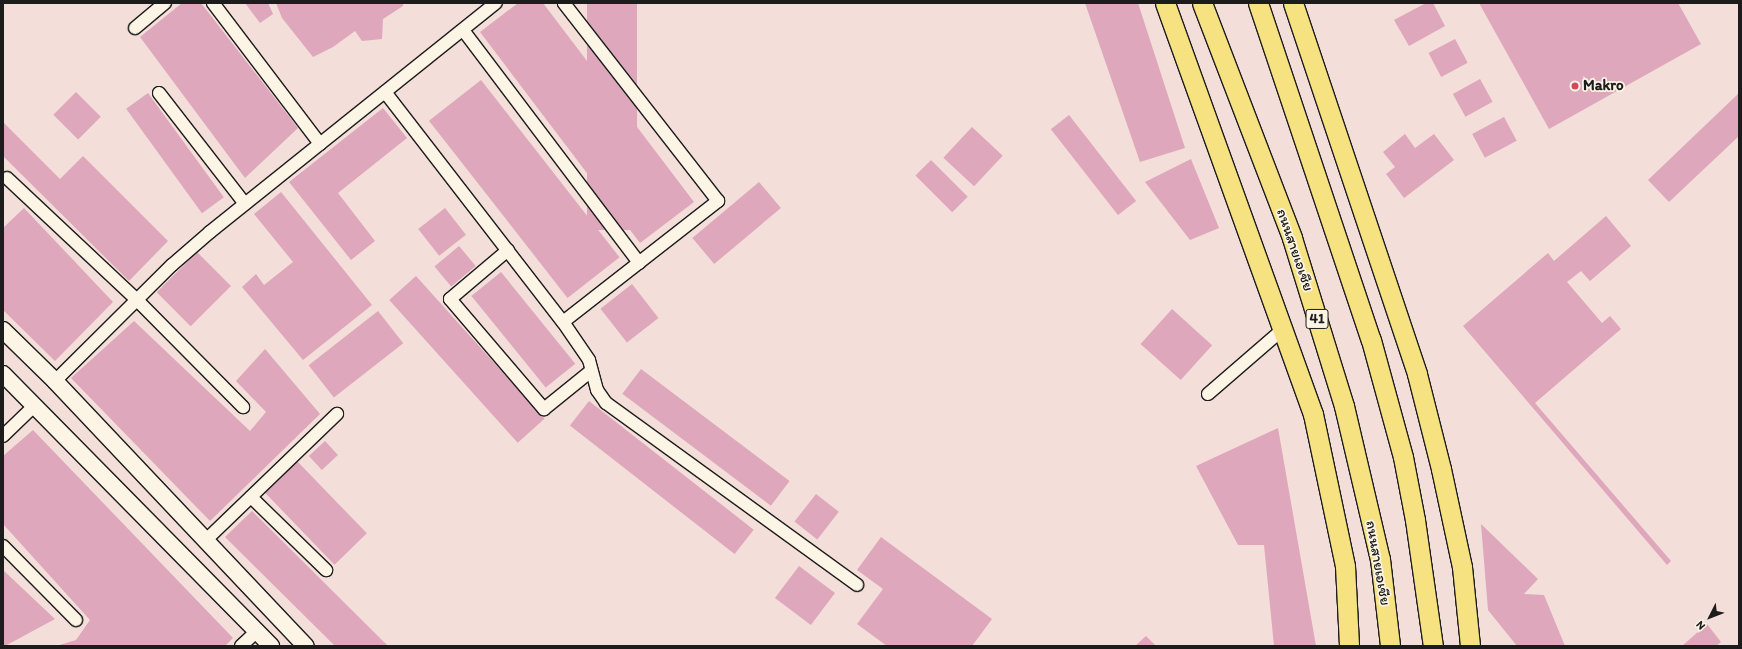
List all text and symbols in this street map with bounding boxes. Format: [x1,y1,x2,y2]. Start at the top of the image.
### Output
place label: Makro [1583,77,1624,95]
marker: Makro [1570,81,1580,91]
street label: ถนนสายเอเชีย [1272,206,1318,294]
road number: 41 [1305,307,1329,331]
street label: ถนนสายเอเชีย [1362,519,1394,607]
north arrow [1690,597,1730,637]
text: N [1693,618,1708,632]

